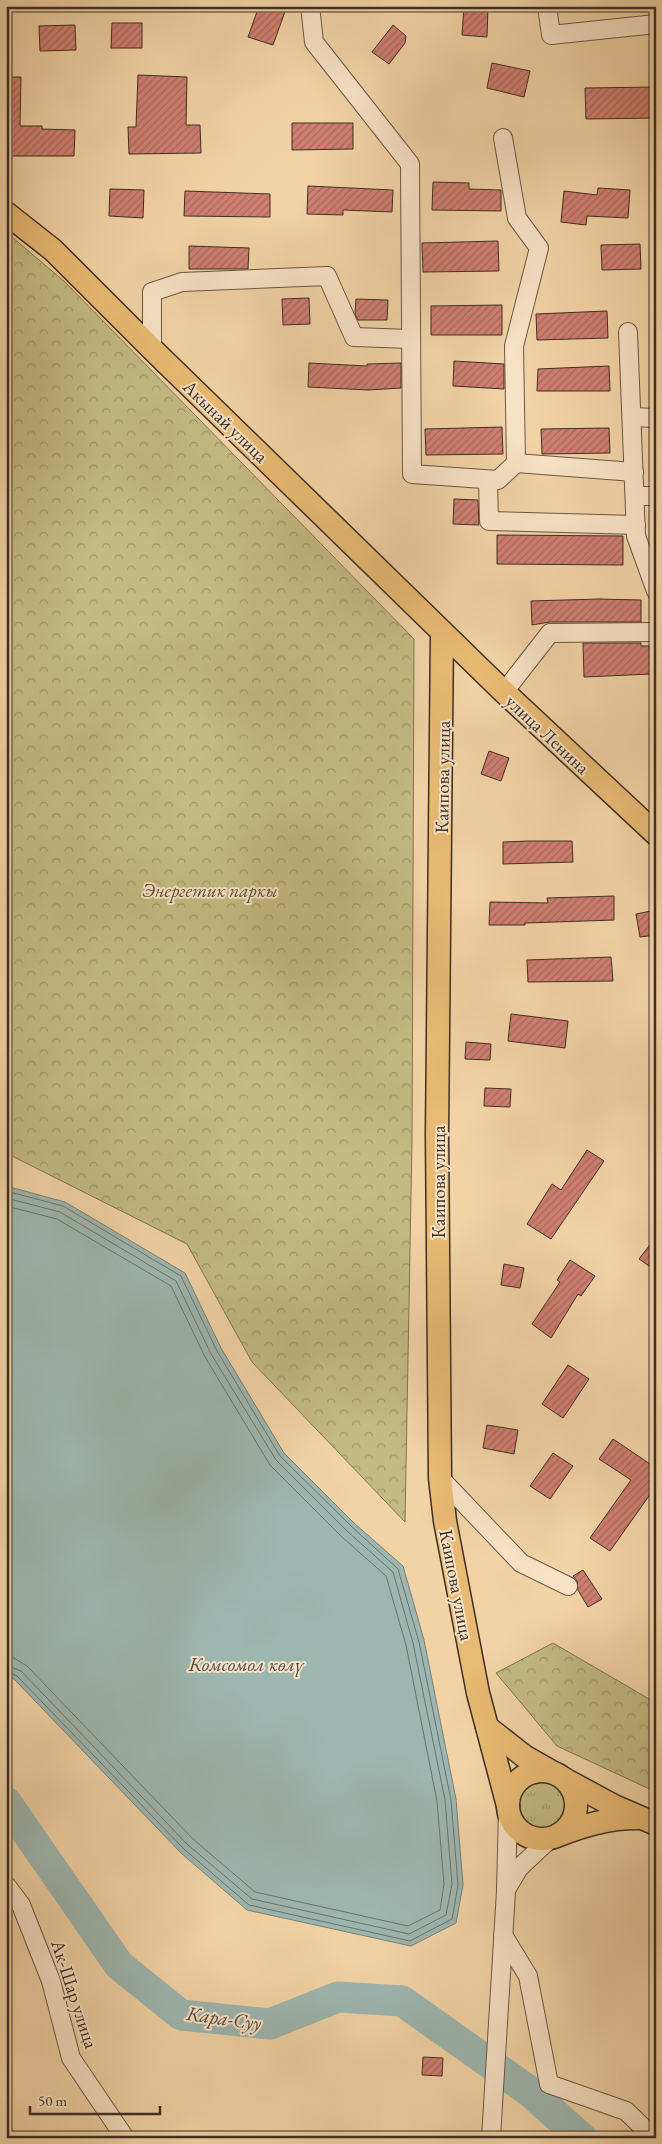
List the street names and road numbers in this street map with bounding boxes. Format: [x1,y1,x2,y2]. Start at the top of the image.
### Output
street label: Акынай улица [177,374,274,469]
street label: улица Ленина [500,689,595,780]
street label: Каипова улица [429,720,456,834]
street label: Каипова улица [426,1125,451,1238]
street label: Каипова улица [433,1527,480,1643]
street label: Ак-Шар улица [45,1936,104,2052]

